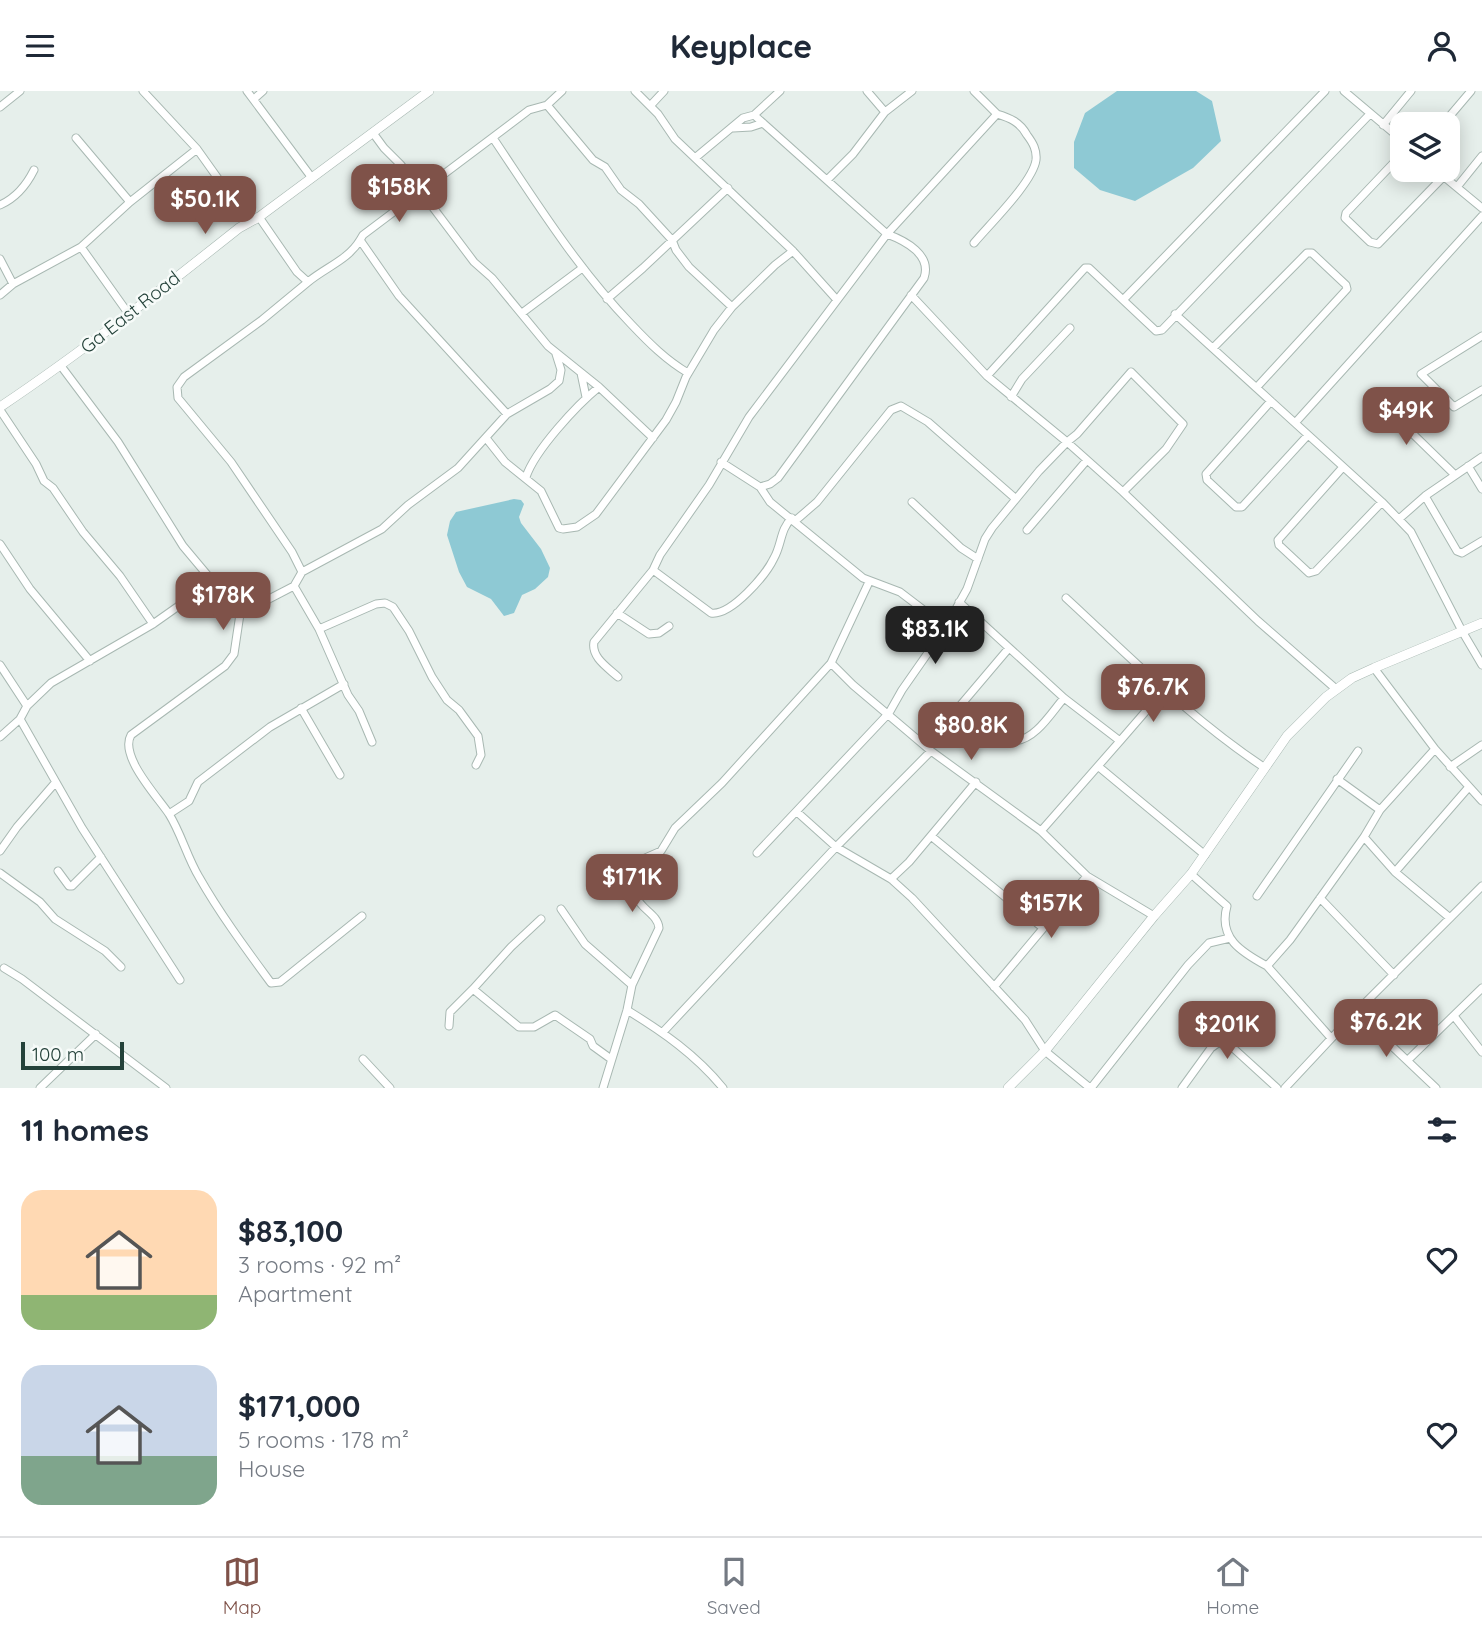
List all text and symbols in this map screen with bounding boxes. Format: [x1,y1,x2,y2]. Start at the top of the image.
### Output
text: Keyplace [670,26,812,66]
icon: menu [21,27,59,65]
icon: person [1423,27,1461,65]
map controls [1390,112,1460,182]
button: layers [1390,112,1460,182]
pin: $158K [350,165,448,224]
text: $158K [367,172,431,201]
pin: $50.1K [148,177,262,236]
text: $50.1K [170,184,240,213]
street label: Ga East Road [75,266,185,358]
pin: $49K [1365,387,1447,447]
text: $49K [1379,395,1433,424]
pin: $178K [174,573,272,632]
text: $178K [192,580,254,609]
pin: $83.1K [878,607,992,666]
text: $83.1K [901,614,969,643]
pin: $76.7K [1096,665,1210,724]
text: $76.7K [1117,672,1189,701]
pin: $80.8K [914,703,1028,762]
text: $80.8K [934,710,1008,739]
pin: $171K [583,855,681,914]
text: $171K [602,862,662,891]
pin: $157K [1002,881,1100,940]
text: $157K [1019,888,1083,917]
pin: $76.2K [1329,999,1443,1059]
pin: $201K [1178,1002,1276,1061]
text: $76.2K [1350,1007,1422,1036]
text: $201K [1195,1009,1259,1038]
scale bar [21,1039,124,1071]
text: 100 m [32,1042,84,1066]
text: 11 homes [21,1111,149,1149]
icon: filters [1423,1111,1461,1149]
text: $83,100 [238,1212,343,1250]
icon: home [77,1218,161,1302]
icon: heart [1423,1241,1461,1279]
text: 3 rooms · 92 m² [238,1250,401,1279]
text: Apartment [238,1279,352,1308]
text: $171,000 [238,1387,360,1425]
icon: home [77,1393,161,1477]
icon: heart [1423,1416,1461,1454]
text: 5 rooms · 178 m² [238,1425,409,1454]
text: House [238,1454,305,1483]
tab: Map [223,1553,261,1619]
tab: Saved [707,1553,761,1619]
tab: Home [1206,1553,1259,1619]

